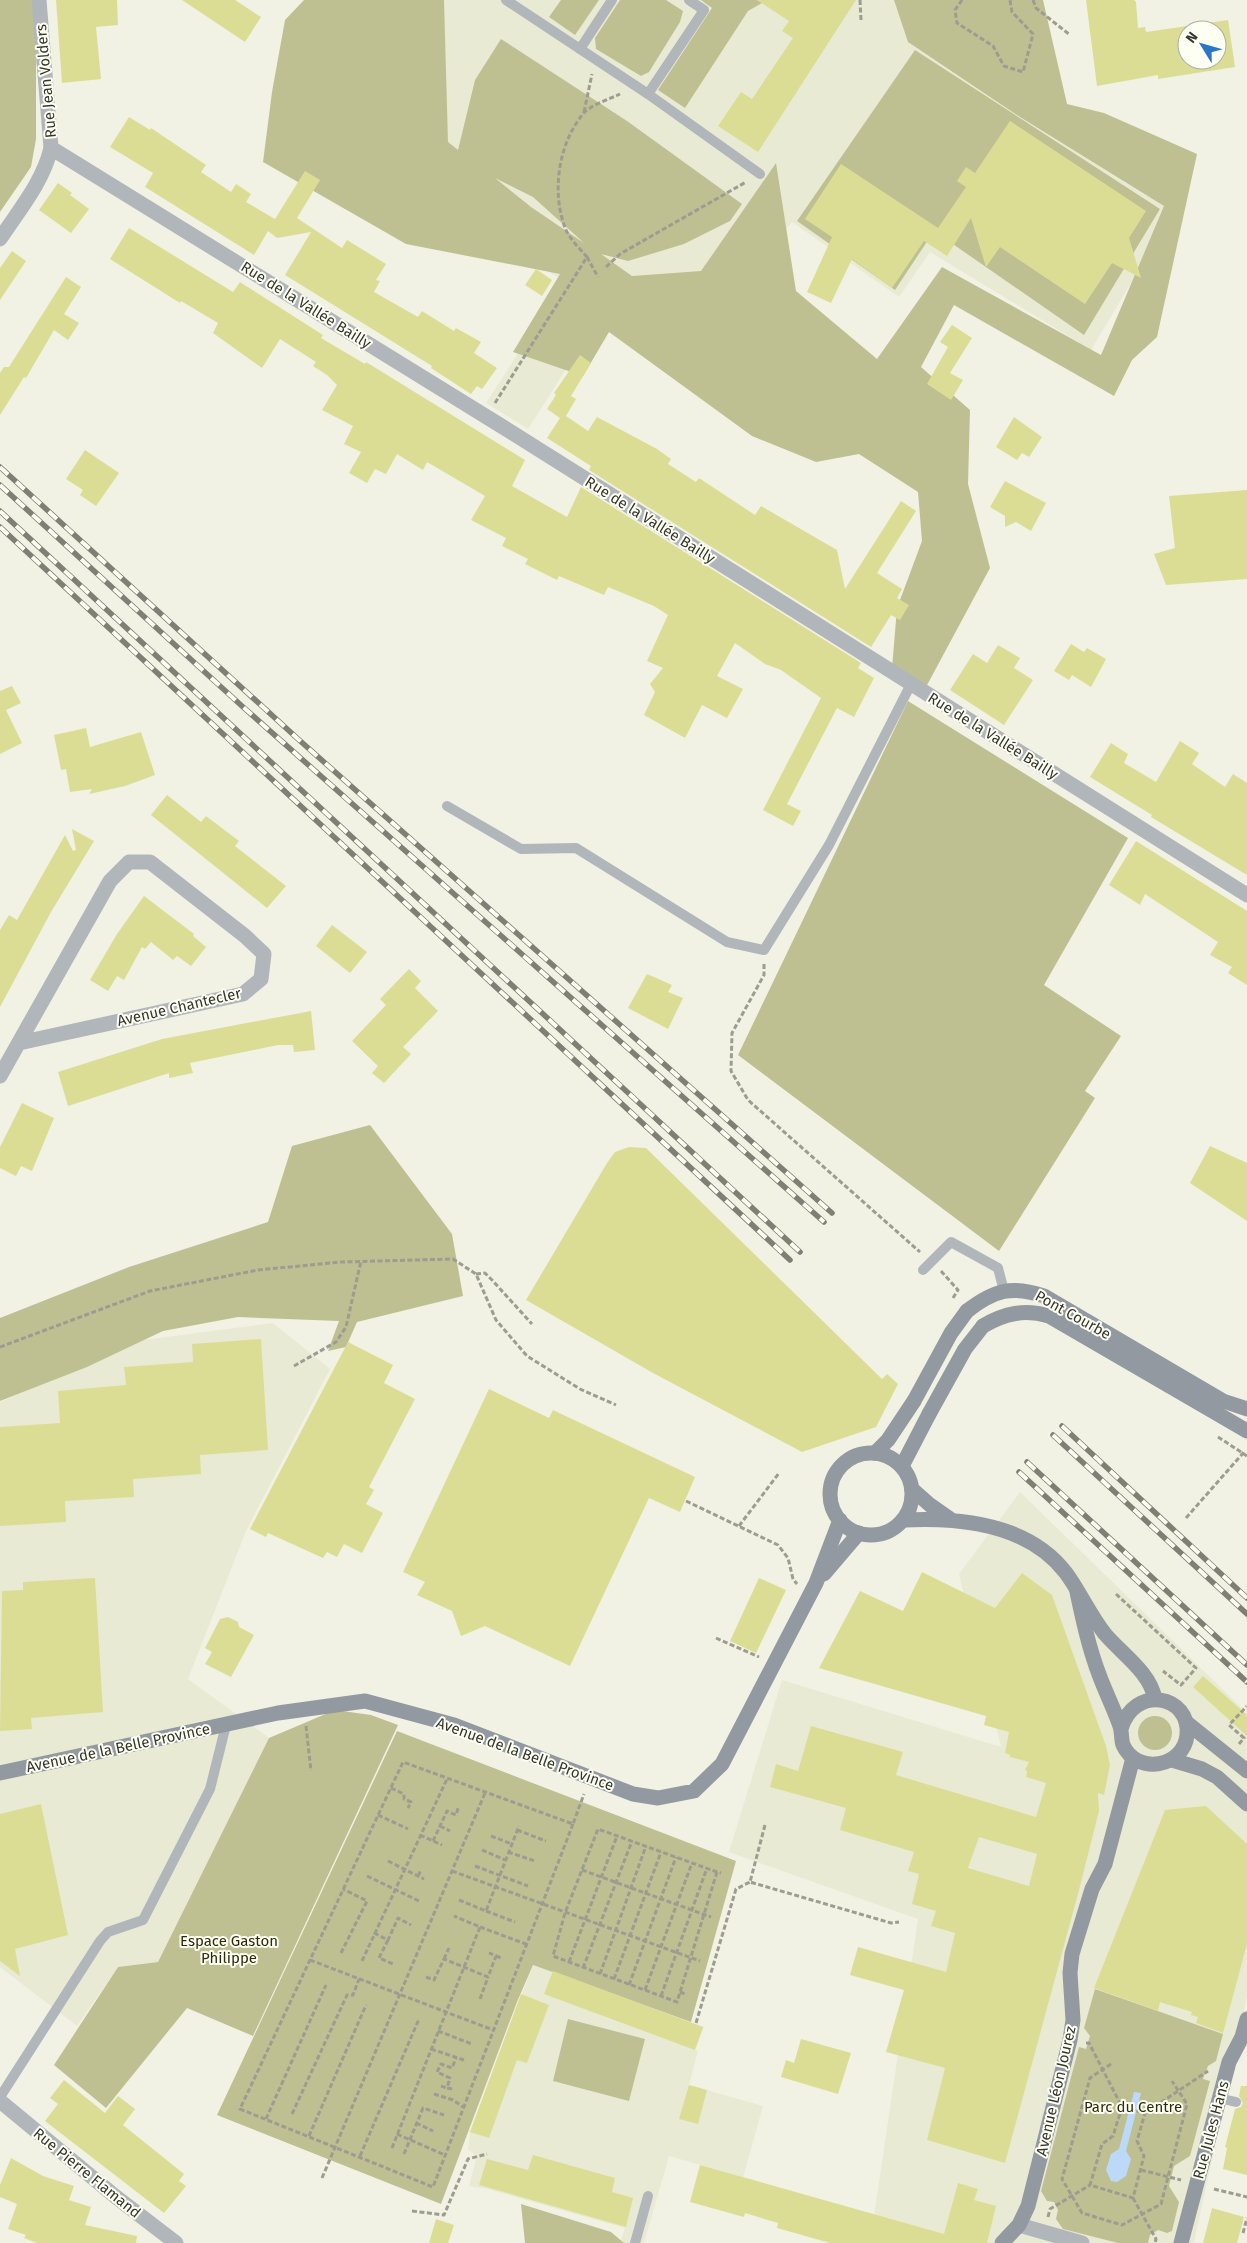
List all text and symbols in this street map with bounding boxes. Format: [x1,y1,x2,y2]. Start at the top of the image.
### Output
north arrow [1177,20,1227,70]
street label: Rue Jean Volders [32,23,60,139]
text: N [1182,29,1202,46]
street label: Rue de la Vallée Bailly [238,258,375,353]
street label: Rue de la Vallée Bailly [582,473,719,568]
street label: Rue de la Vallée Bailly [925,689,1062,784]
street label: Avenue Chantecler [115,984,243,1030]
street label: Pont Courbe [1032,1287,1114,1343]
street label: Avenue de la Belle Province [434,1713,616,1795]
street label: Avenue de la Belle Province [24,1720,212,1776]
park label: Espace Gaston Philippe [180,1932,278,1967]
street label: Avenue Léon Jourez [1032,2024,1080,2158]
street label: Rue Jules Hans [1189,2079,1233,2181]
park label: Parc du Centre [1084,2098,1182,2116]
street label: Rue Pierre Flamand [30,2124,144,2222]

